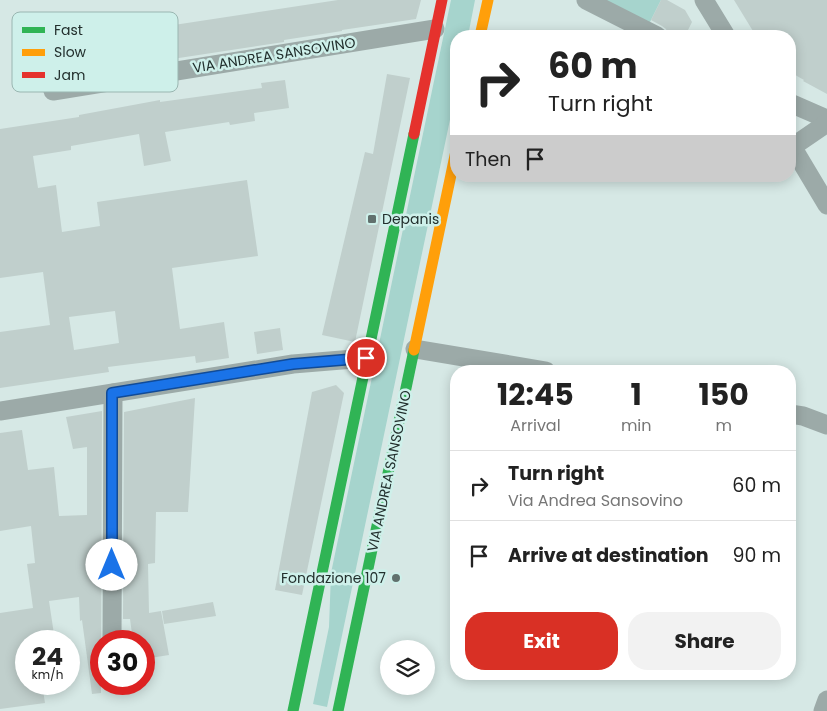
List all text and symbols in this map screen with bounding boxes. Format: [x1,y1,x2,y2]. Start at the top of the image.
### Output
legend [12,12,178,92]
text: Fast [54,20,83,40]
street label: VIA ANDREA SANSOVINO [191,32,357,78]
text: 60 m [548,41,638,90]
text: Slow [54,42,87,62]
icon: right [465,50,530,115]
text: Jam [54,65,85,85]
text: Turn right [548,88,653,119]
icon: arrive [521,145,549,173]
text: Then [465,146,511,173]
place label: Depanis [382,209,439,229]
marker: Depanis [366,213,378,225]
pin [345,337,387,379]
icon: arrive [352,344,380,372]
text: 12:45 [497,373,574,416]
text: 1 [631,373,642,416]
text: 150 [699,373,749,416]
street label: VIA ANDREA SANSOVINO [362,388,416,554]
text: Arrival [510,414,561,437]
text: min [621,414,652,437]
text: m [716,414,732,437]
text: Turn right [508,460,604,487]
icon: right [465,472,493,500]
text: 60 m [732,472,781,499]
text: Via Andrea Sansovino [508,489,683,512]
position arrow [85,538,137,590]
icon: arrive [465,542,493,570]
text: Arrive at destination [508,542,709,569]
text: 90 m [732,542,781,569]
place label: Fondazione 107 [281,568,386,588]
marker: Fondazione 107 [390,572,402,584]
button: Exit [465,612,618,670]
button: Share [628,612,781,670]
speed limit sign: 30 [90,630,155,695]
text: 24 [32,639,63,674]
map controls [380,640,435,695]
button: layers [380,640,435,695]
text: km/h [32,666,63,683]

